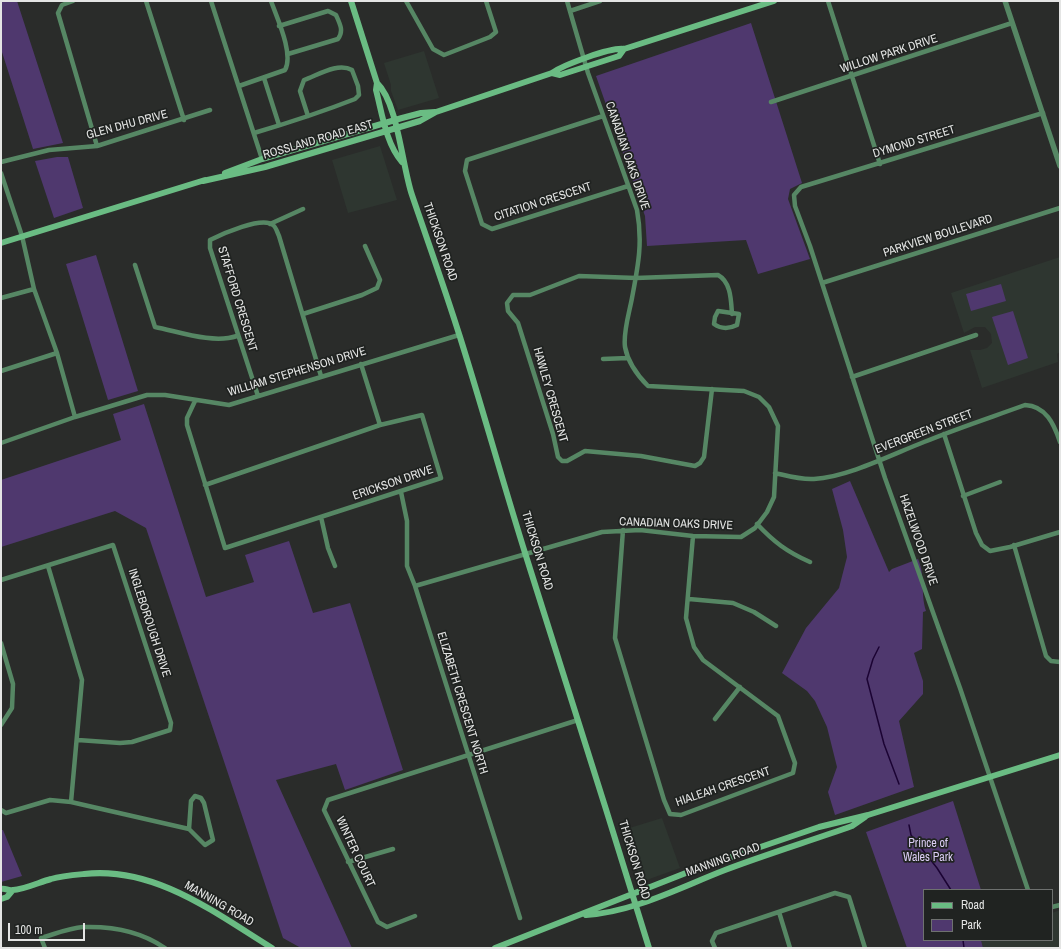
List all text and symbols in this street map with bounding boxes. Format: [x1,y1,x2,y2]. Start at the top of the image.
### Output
street label: WILLOW PARK DRIVE [838,31,940,77]
street label: CANADIAN OAKS DRIVE [602,100,652,212]
street label: GLEN DHU DRIVE [85,107,169,143]
street label: ROSSLAND ROAD EAST [261,117,375,163]
street label: DYMOND STREET [871,123,957,161]
street label: CITATION CRESCENT [493,179,593,225]
street label: THICKSON ROAD [420,201,460,283]
street label: PARKVIEW BOULEVARD [882,212,994,260]
street label: STAFFORD CRESCENT [214,245,260,353]
street label: WILLIAM STEPHENSON DRIVE [226,344,368,400]
street label: HAWLEY CRESCENT [530,346,570,444]
street label: EVERGREEN STREET [873,407,975,457]
street label: ERICKSON DRIVE [351,462,435,504]
street label: HAZELWOOD DRIVE [896,493,940,587]
street label: THICKSON ROAD [518,510,556,592]
street label: CANADIAN OAKS DRIVE [619,515,733,533]
street label: INGLEBOROUGH DRIVE [125,567,173,679]
street label: ELIZABETH CRESCENT NORTH [433,630,491,776]
street label: HIALEAH CRESCENT [674,764,772,810]
street label: WINTER COURT [332,814,378,890]
street label: THICKSON ROAD [615,819,653,901]
park label: Prince of Wales Park [903,837,953,865]
street label: MANNING ROAD [684,840,762,880]
street label: MANNING ROAD [182,878,256,930]
legend [923,889,1053,941]
text: Road [961,897,985,913]
scale bar [10,915,87,941]
text: Park [961,917,981,933]
text: 100 m [15,922,42,938]

